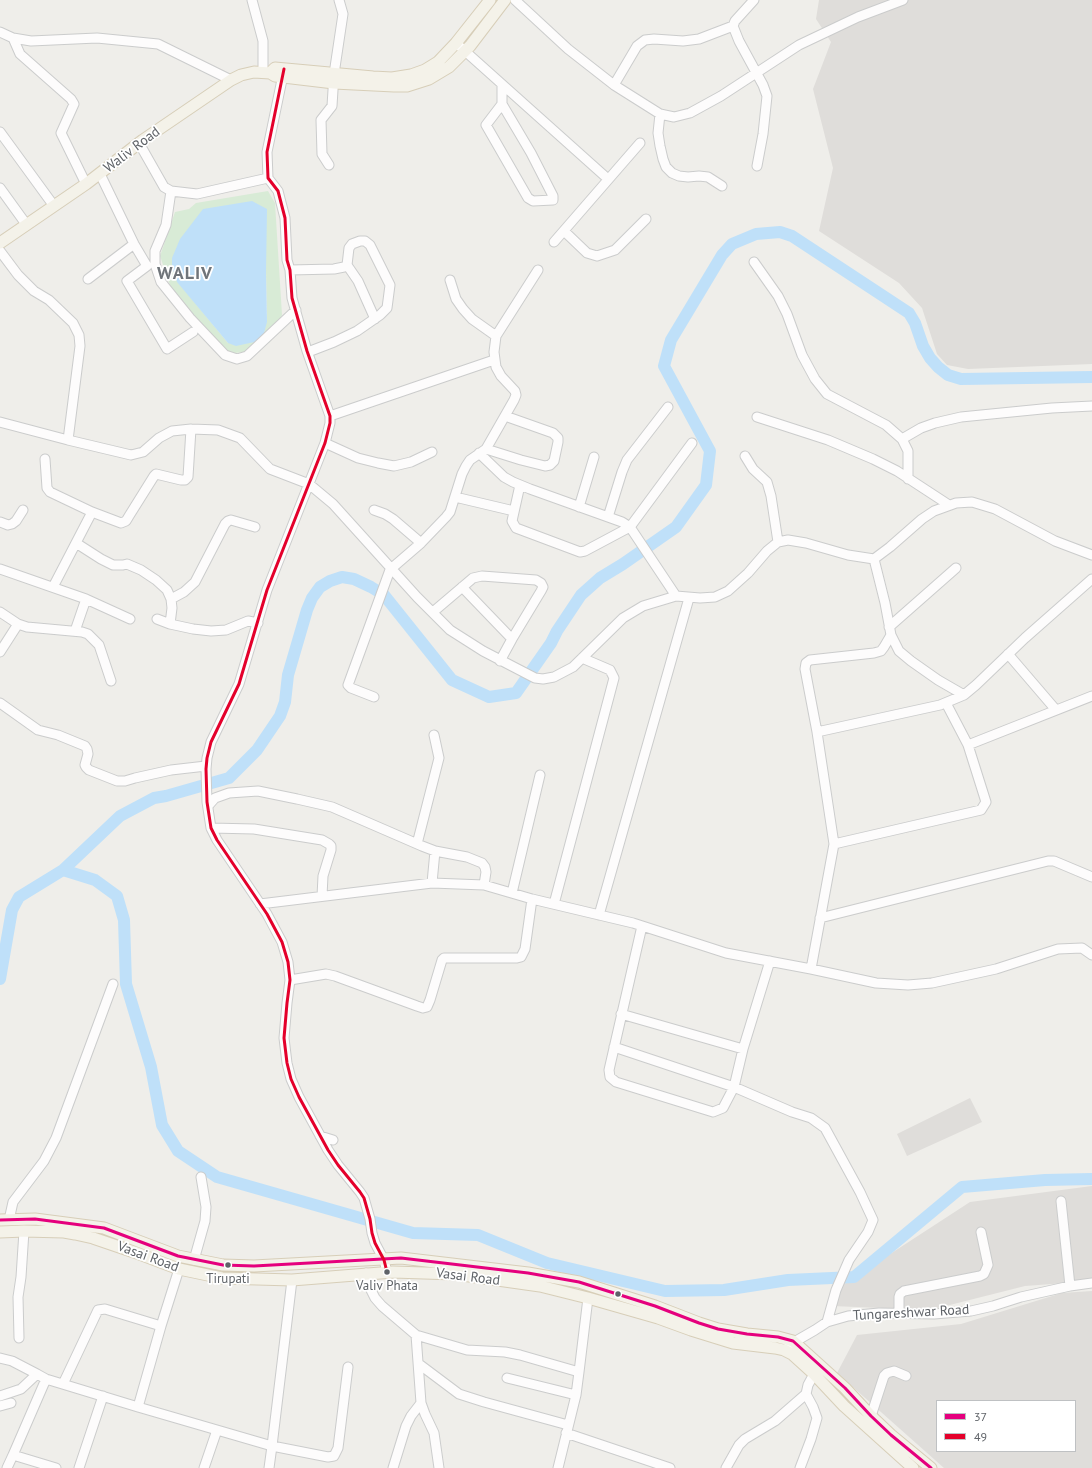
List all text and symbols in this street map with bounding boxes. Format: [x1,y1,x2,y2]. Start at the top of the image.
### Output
street label: Waliv Road [101,123,163,177]
district label: WALIV [157,263,213,285]
street label: Vasai Road [115,1238,181,1276]
marker: Tirupati [223,1260,233,1270]
street label: Vasai Road [435,1265,501,1289]
marker: Valiv Phata [382,1267,392,1277]
place label: Tirupati [206,1271,250,1287]
place label: Valiv Phata [356,1278,418,1294]
unlabelled marker [613,1289,623,1299]
street label: Tungareshwar Road [852,1302,970,1324]
legend [936,1400,1076,1452]
text: 37 [974,1409,987,1424]
text: 49 [974,1429,987,1444]

